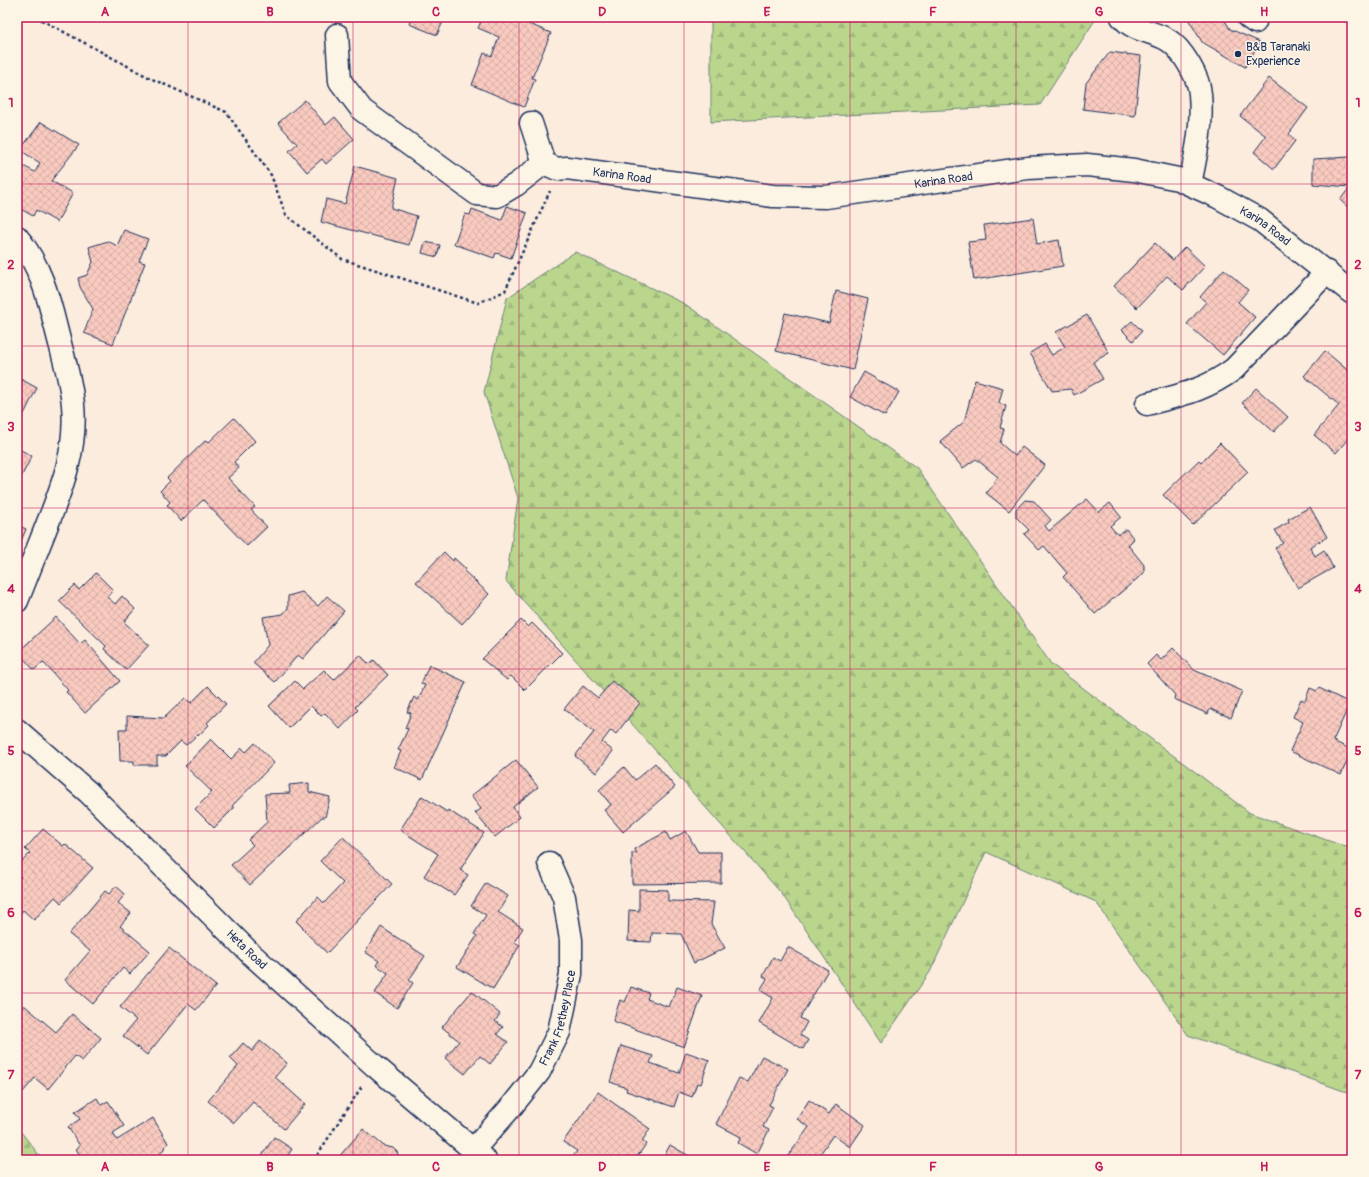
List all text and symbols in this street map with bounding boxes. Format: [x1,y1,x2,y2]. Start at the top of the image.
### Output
text: A [101,4,110,20]
text: B [266,4,274,20]
text: C [432,4,440,20]
text: D [598,4,606,20]
text: E [764,4,771,20]
text: F [929,4,937,20]
text: G [1095,4,1104,20]
text: H [1260,4,1268,20]
place label: B&B Taranaki Experience [1246,40,1310,69]
marker: B&B Taranaki Experience [1233,49,1243,59]
text: 1 [8,95,14,111]
text: 1 [1355,95,1361,111]
street label: Karina Road [592,165,652,187]
street label: Karina Road [913,169,974,192]
street label: Karina Road [1237,203,1294,249]
text: 2 [7,257,15,273]
text: 2 [1354,257,1362,273]
text: 3 [7,419,15,435]
text: 3 [1354,419,1362,435]
text: 4 [7,581,15,597]
text: 4 [1354,581,1362,597]
text: 5 [7,743,15,759]
text: 5 [1354,743,1362,759]
text: 6 [7,905,15,921]
text: 6 [1354,905,1362,921]
street label: Heta Road [223,927,270,973]
street label: Frank Frethey Place [536,970,579,1068]
text: 7 [8,1067,15,1083]
text: 7 [1355,1067,1362,1083]
text: A [101,1159,110,1175]
text: B [266,1159,274,1175]
text: C [432,1159,440,1175]
text: D [598,1159,606,1175]
text: E [764,1159,771,1175]
text: F [929,1159,937,1175]
text: G [1095,1159,1104,1175]
text: H [1260,1159,1268,1175]

